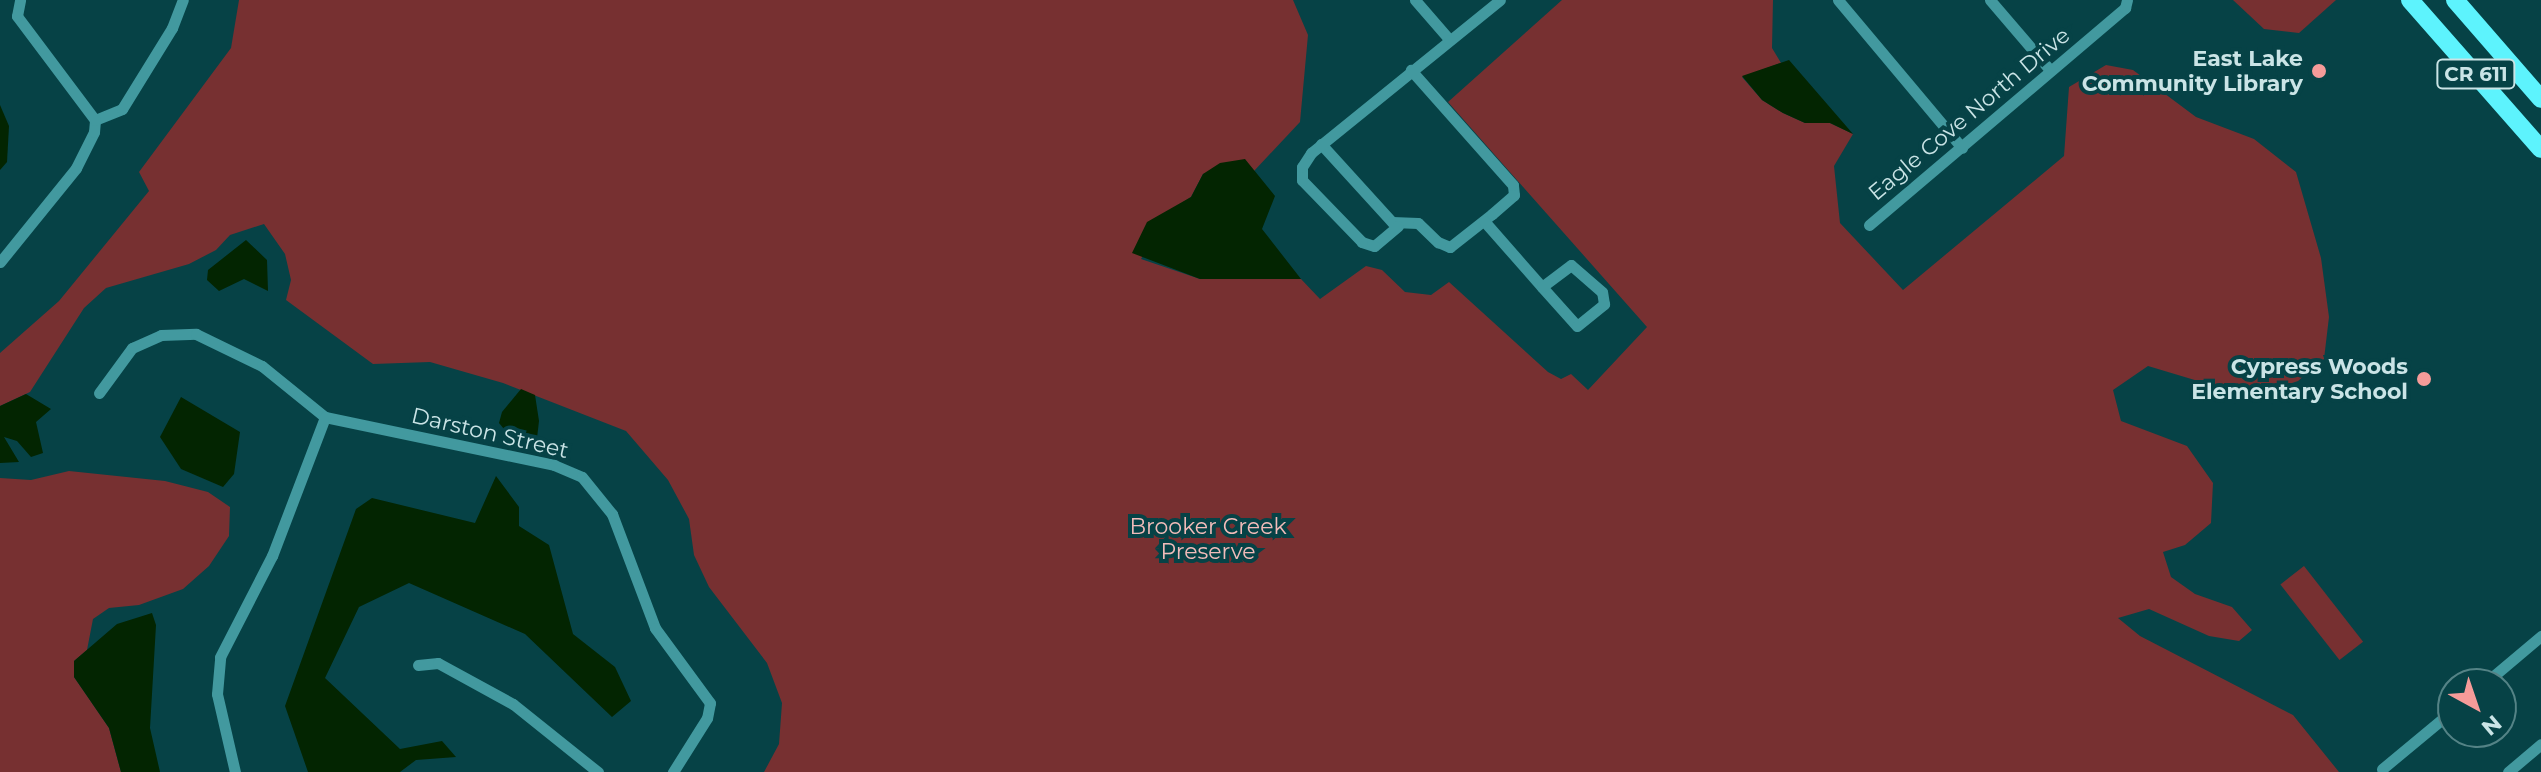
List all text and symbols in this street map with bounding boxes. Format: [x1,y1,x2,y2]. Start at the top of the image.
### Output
street label: Eagle Cove North Drive [1863,22,2075,206]
place label: East Lake Community Library [2082,45,2303,96]
road number: CR 611 [2436,58,2516,90]
marker: East Lake Community Library [2310,62,2328,80]
place label: Cypress Woods Elementary School [2191,353,2408,404]
marker: Cypress Woods Elementary School [2415,370,2433,388]
street label: Darston Street [409,402,571,464]
park label: Brooker Creek Preserve [1129,513,1287,564]
north arrow [2437,668,2517,748]
text: N [2476,709,2507,741]

